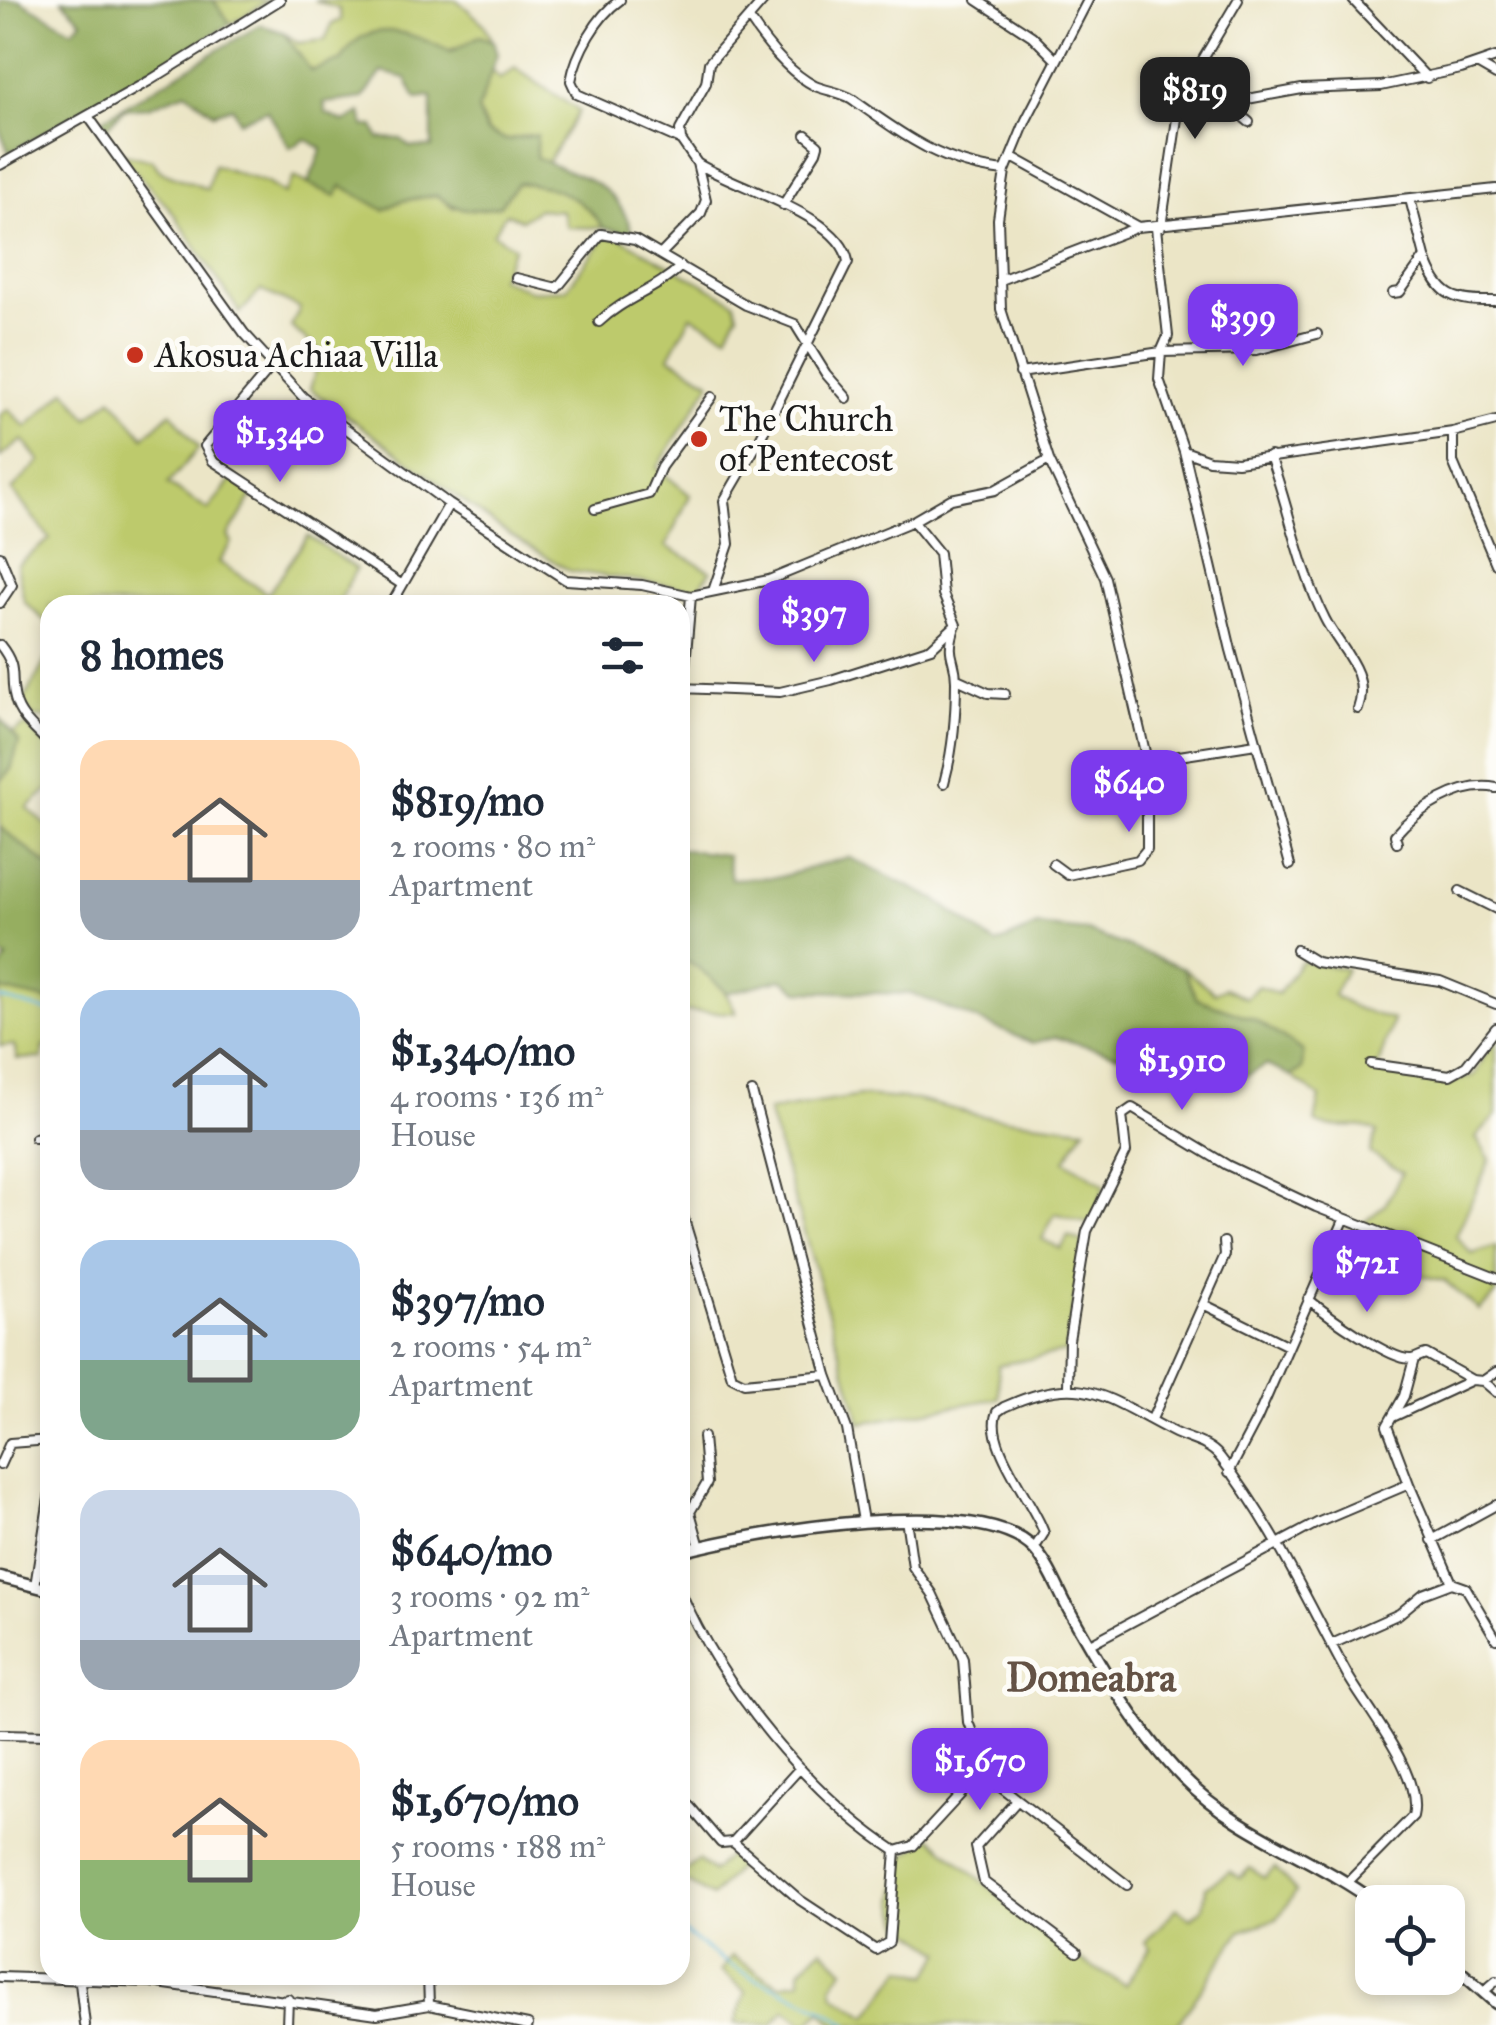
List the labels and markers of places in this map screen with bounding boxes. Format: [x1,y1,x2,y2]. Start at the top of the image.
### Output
pin: $819 [1136,57,1254,142]
pin: $399 [1184,284,1302,369]
place label: Akosua Achiaa Villa [153,334,438,377]
marker: Akosua Achiaa Villa [124,344,146,366]
place label: The Church of Pentecost [719,398,893,481]
pin: $1,340 [199,400,361,485]
marker: The Church of Pentecost [688,428,710,450]
pin: $397 [755,580,873,665]
pin: $640 [1070,750,1188,835]
pin: $1,910 [1101,1028,1263,1113]
pin: $721 [1308,1230,1426,1315]
pin: $1,670 [899,1728,1061,1813]

